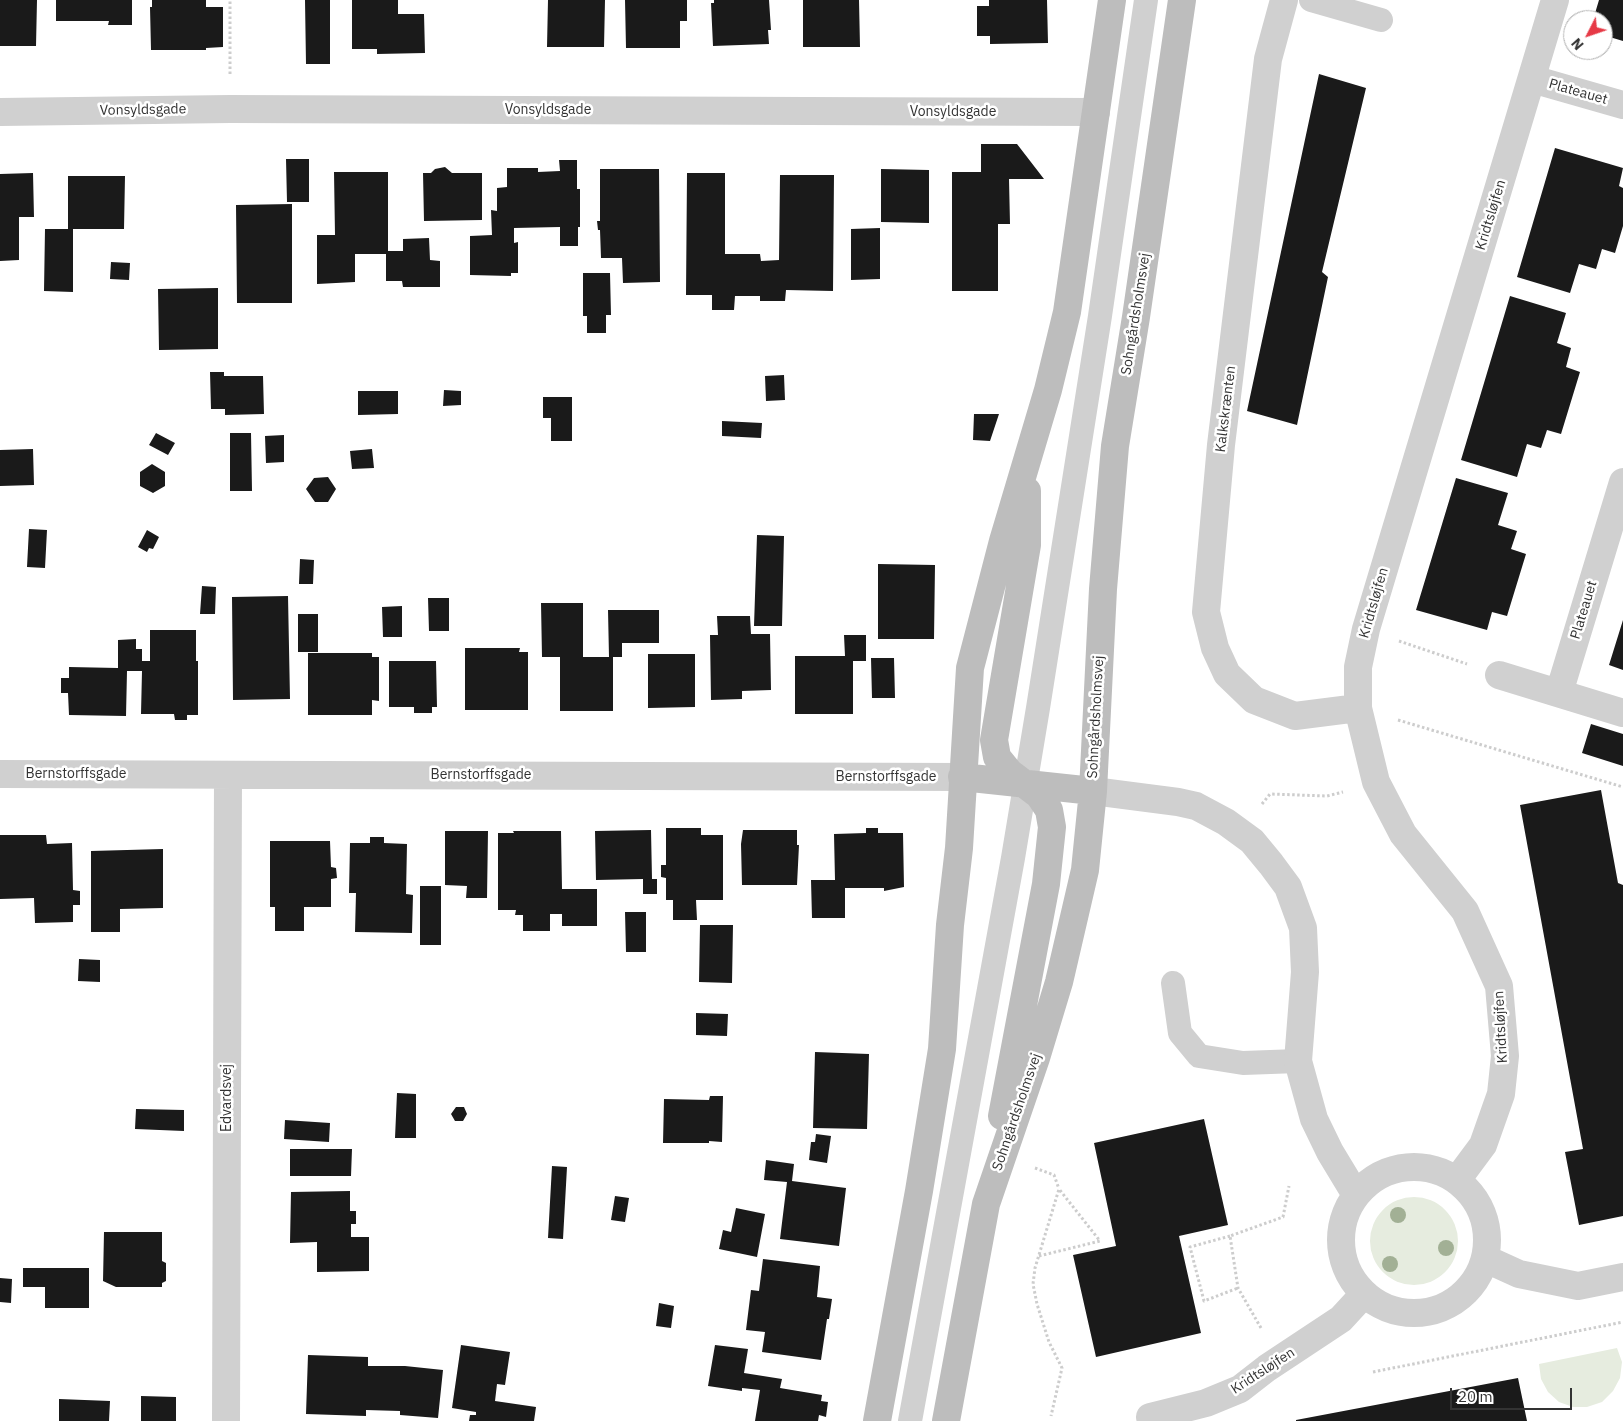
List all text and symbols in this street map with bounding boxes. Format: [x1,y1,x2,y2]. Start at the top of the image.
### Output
north arrow [1563,10,1613,60]
text: N [1567,34,1588,54]
street label: Plateauet [1547,76,1609,108]
street label: Vonsyldsgade [100,101,186,119]
street label: Vonsyldsgade [505,102,591,118]
street label: Vonsyldsgade [910,104,996,120]
street label: Kridtsløjfen [1472,178,1510,252]
street label: Sohngårdsholmsvej [1118,252,1154,376]
street label: Kalkskrænten [1212,365,1240,453]
street label: Kridtsløjfen [1356,566,1392,640]
street label: Plateauet [1567,579,1601,641]
street label: Sohngårdsholmsvej [1084,655,1108,779]
street label: Bernstorffsgade [26,766,126,782]
street label: Bernstorffsgade [431,767,531,783]
street label: Bernstorffsgade [836,769,936,785]
street label: Kridtsløjfen [1491,990,1511,1064]
street label: Sohngårdsholmsvej [989,1051,1045,1173]
street label: Edvardsvej [219,1064,235,1132]
street label: Kridtsløjfen [1228,1344,1298,1398]
scale bar [1453,1378,1576,1410]
text: 20 m [1458,1387,1493,1406]

